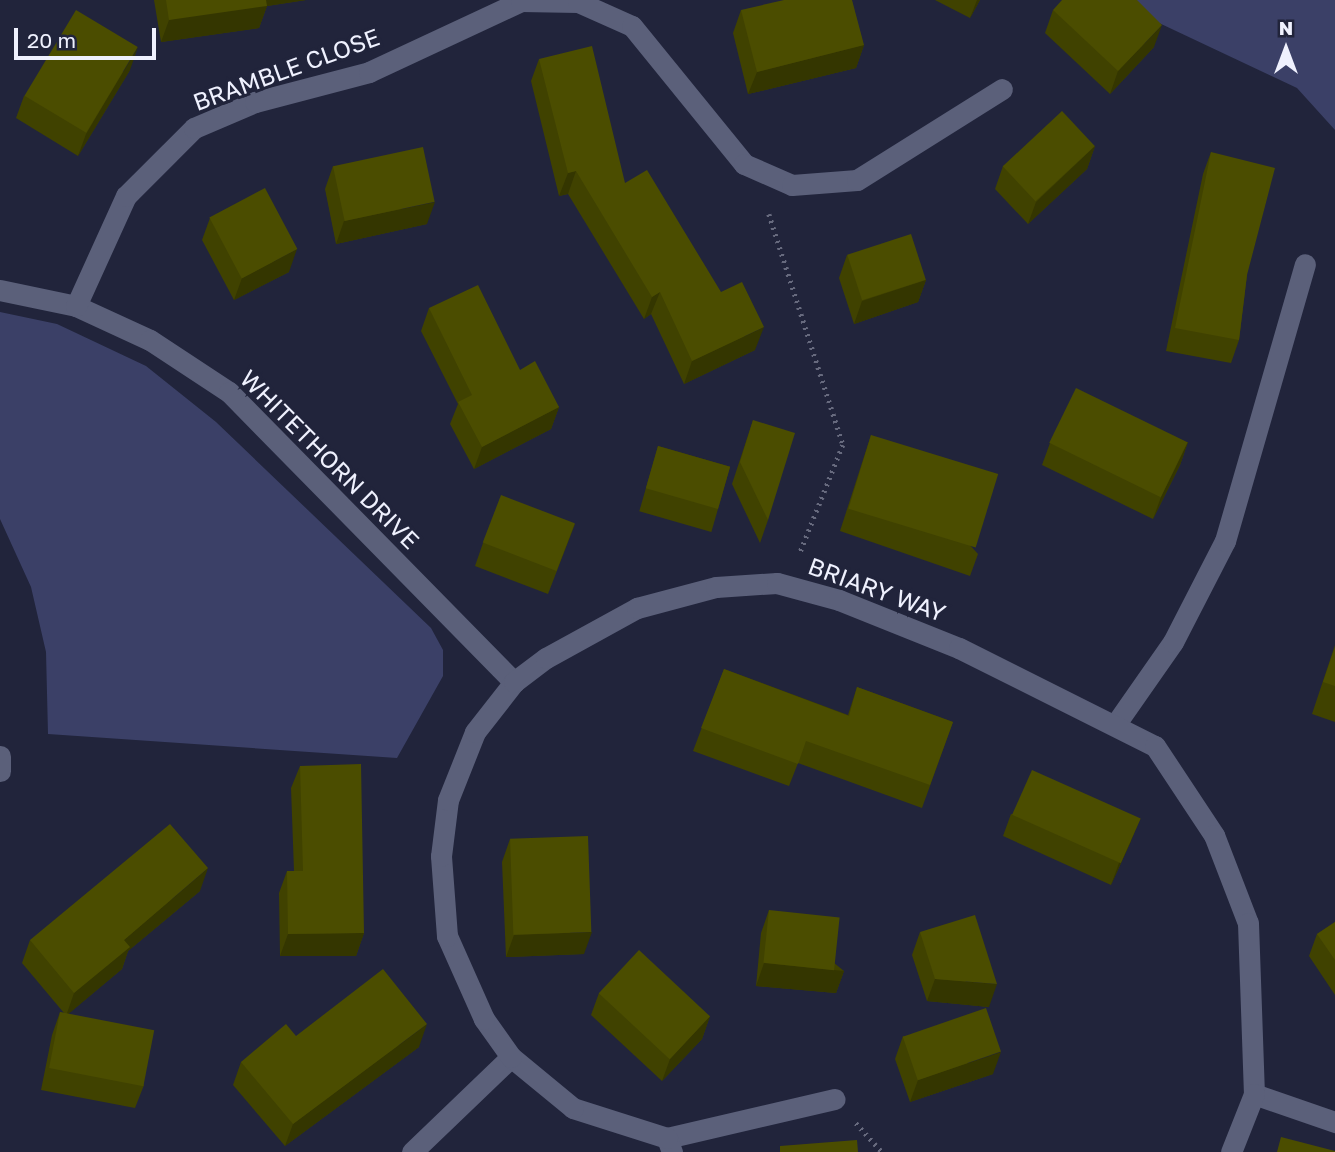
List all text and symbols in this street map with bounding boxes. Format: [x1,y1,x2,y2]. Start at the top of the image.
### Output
scale bar [18,14,159,58]
north arrow [1251,14,1321,84]
text: N [1279,16,1293,39]
street label: BRAMBLE CLOSE [189,22,383,116]
text: 20 m [27,27,76,53]
street label: WHITETHORN DRIVE [234,363,426,555]
street label: BRIARY WAY [805,551,949,627]

